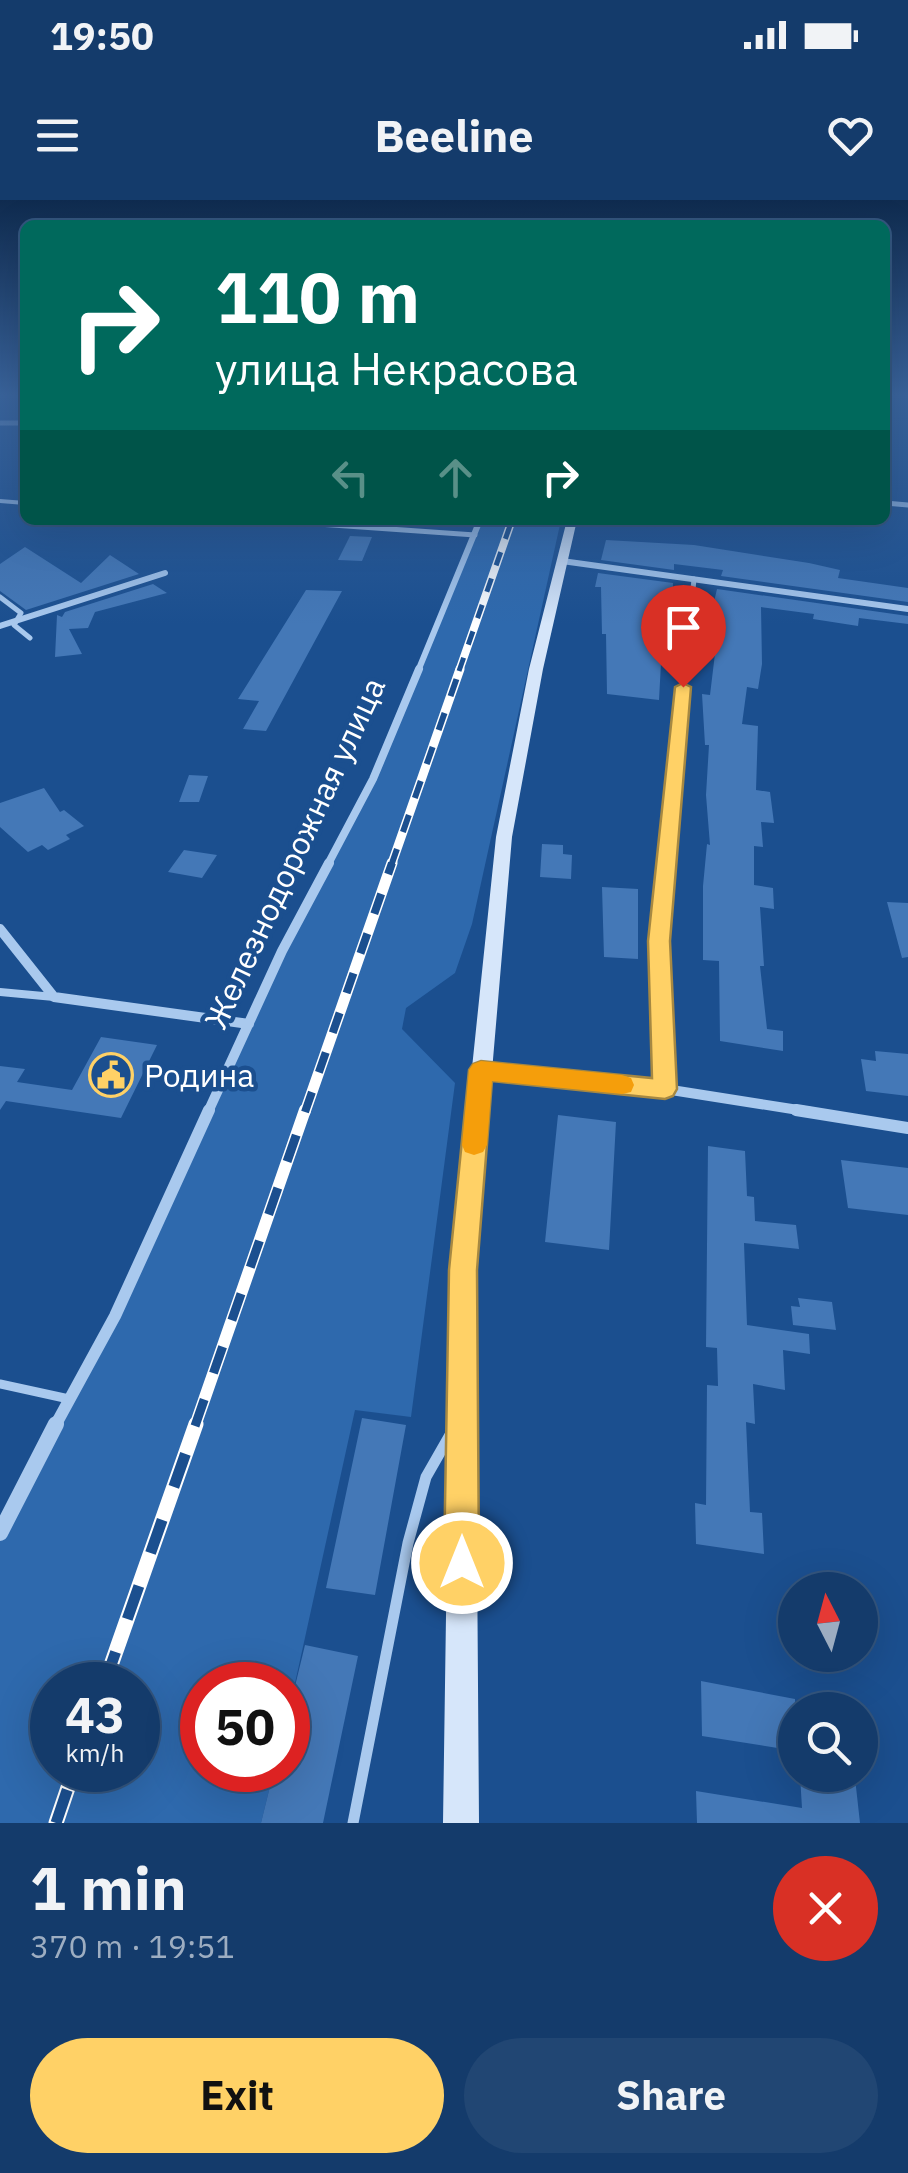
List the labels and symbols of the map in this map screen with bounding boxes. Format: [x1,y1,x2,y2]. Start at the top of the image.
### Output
pin [641,585,726,688]
street label: Железнодорожная улица [194,670,394,1036]
public building icon: Родина [88,1052,134,1098]
place label: Родина [144,1054,254,1096]
position arrow [410,1511,514,1615]
north arrow [778,1572,878,1672]
speed limit sign: 50 [180,1662,310,1792]

